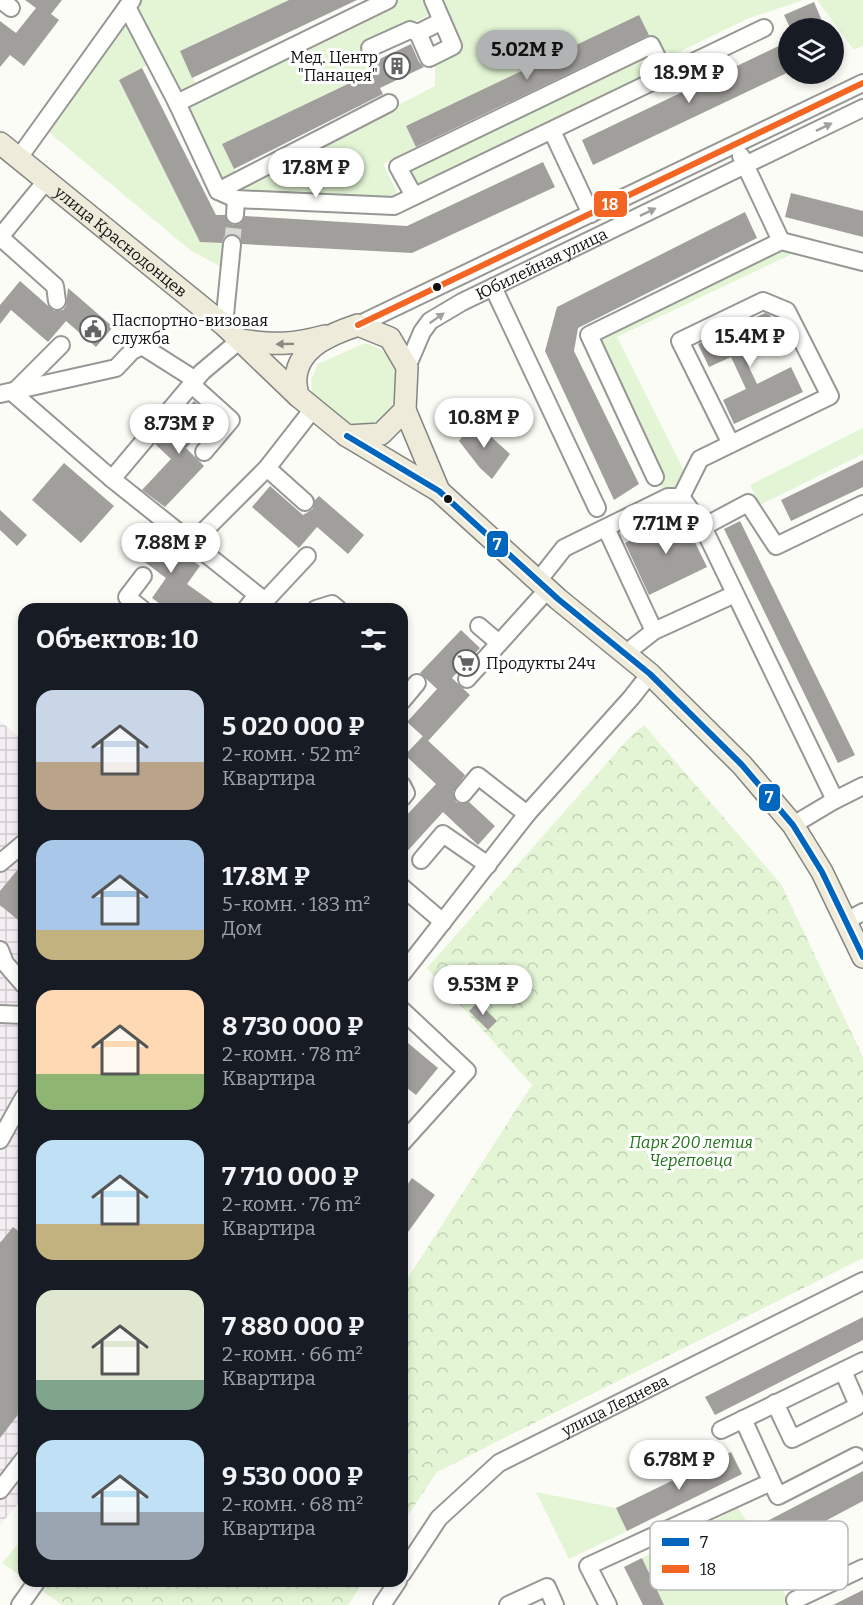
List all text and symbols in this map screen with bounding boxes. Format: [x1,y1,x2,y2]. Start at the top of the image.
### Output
map controls [778,18,844,84]
button: layers [778,18,844,84]
pin: 5.02M ₽ [472,30,582,81]
text: 5.02M ₽ [491,37,563,61]
place label: Мед. Центр "Панацея" [290,48,378,85]
building icon: Мед. Центр "Панацея" [382,51,412,81]
pin: 18.9M ₽ [634,53,744,104]
text: 18.9M ₽ [654,60,724,84]
one-way arrow [815,123,832,132]
pin: 17.8M ₽ [261,148,371,199]
text: 17.8M ₽ [282,155,350,179]
street label: улица Краснодонцев [50,181,191,301]
line badge: 18 [593,190,628,218]
text: 18 [602,195,618,214]
one-way arrow [640,207,657,216]
street label: Юбилейная улица [472,224,610,303]
unlabelled marker [431,281,443,293]
place label: Паспортно-визовая служба [112,311,268,348]
one-way arrow [428,312,444,324]
public building icon: Паспортно-визовая служба [78,314,108,344]
pin: 15.4M ₽ [695,317,805,368]
text: 15.4M ₽ [715,324,785,348]
one-way arrow [275,339,294,349]
pin: 10.8M ₽ [429,398,539,449]
pin: 8.73M ₽ [124,404,234,455]
text: 10.8M ₽ [449,405,519,429]
text: 8.73M ₽ [144,411,214,435]
unlabelled marker [442,493,454,505]
pin: 7.71M ₽ [611,504,721,555]
text: 7.71M ₽ [633,511,699,535]
pin: 7.88M ₽ [116,523,226,574]
text: 7.88M ₽ [135,530,207,554]
line badge: 7 [486,530,509,558]
text: 7 [493,535,502,554]
icon: filters [357,623,390,656]
text: Объектов: 10 [36,624,199,655]
supermarket icon: Продукты 24ч [451,648,481,678]
place label: Продукты 24ч [486,654,596,673]
text: 5 020 000 ₽ [222,711,365,742]
icon: home [84,714,156,786]
text: 2-комн. · 52 m² [222,742,361,766]
text: Квартира [222,766,316,790]
line badge: 7 [758,783,781,812]
text: 7 [765,788,774,807]
text: 17.8M ₽ [222,861,310,892]
icon: home [84,864,156,936]
text: 5-комн. · 183 m² [222,892,370,916]
text: Дом [222,916,262,940]
pin: 9.53M ₽ [428,965,538,1016]
text: 9.53M ₽ [447,972,519,996]
text: 8 730 000 ₽ [222,1011,363,1042]
icon: home [84,1014,156,1086]
text: 2-комн. · 78 m² [222,1042,361,1066]
text: Квартира [222,1066,316,1090]
park label: Парк 200 летия Череповца [629,1133,753,1170]
text: 7 710 000 ₽ [222,1161,359,1192]
icon: home [84,1164,156,1236]
text: 2-комн. · 76 m² [222,1192,361,1216]
text: Квартира [222,1216,316,1240]
text: 7 880 000 ₽ [222,1311,364,1342]
icon: home [84,1314,156,1386]
text: 2-комн. · 66 m² [222,1342,363,1366]
text: Квартира [222,1366,316,1390]
street label: улица Леднева [557,1370,671,1440]
pin: 6.78M ₽ [624,1440,734,1491]
text: 6.78M ₽ [643,1447,715,1471]
text: 9 530 000 ₽ [222,1461,363,1492]
icon: home [84,1464,156,1536]
text: 2-комн. · 68 m² [222,1492,363,1516]
text: Квартира [222,1516,316,1540]
legend [650,1521,848,1590]
text: 7 [700,1533,708,1552]
text: 18 [700,1560,716,1579]

